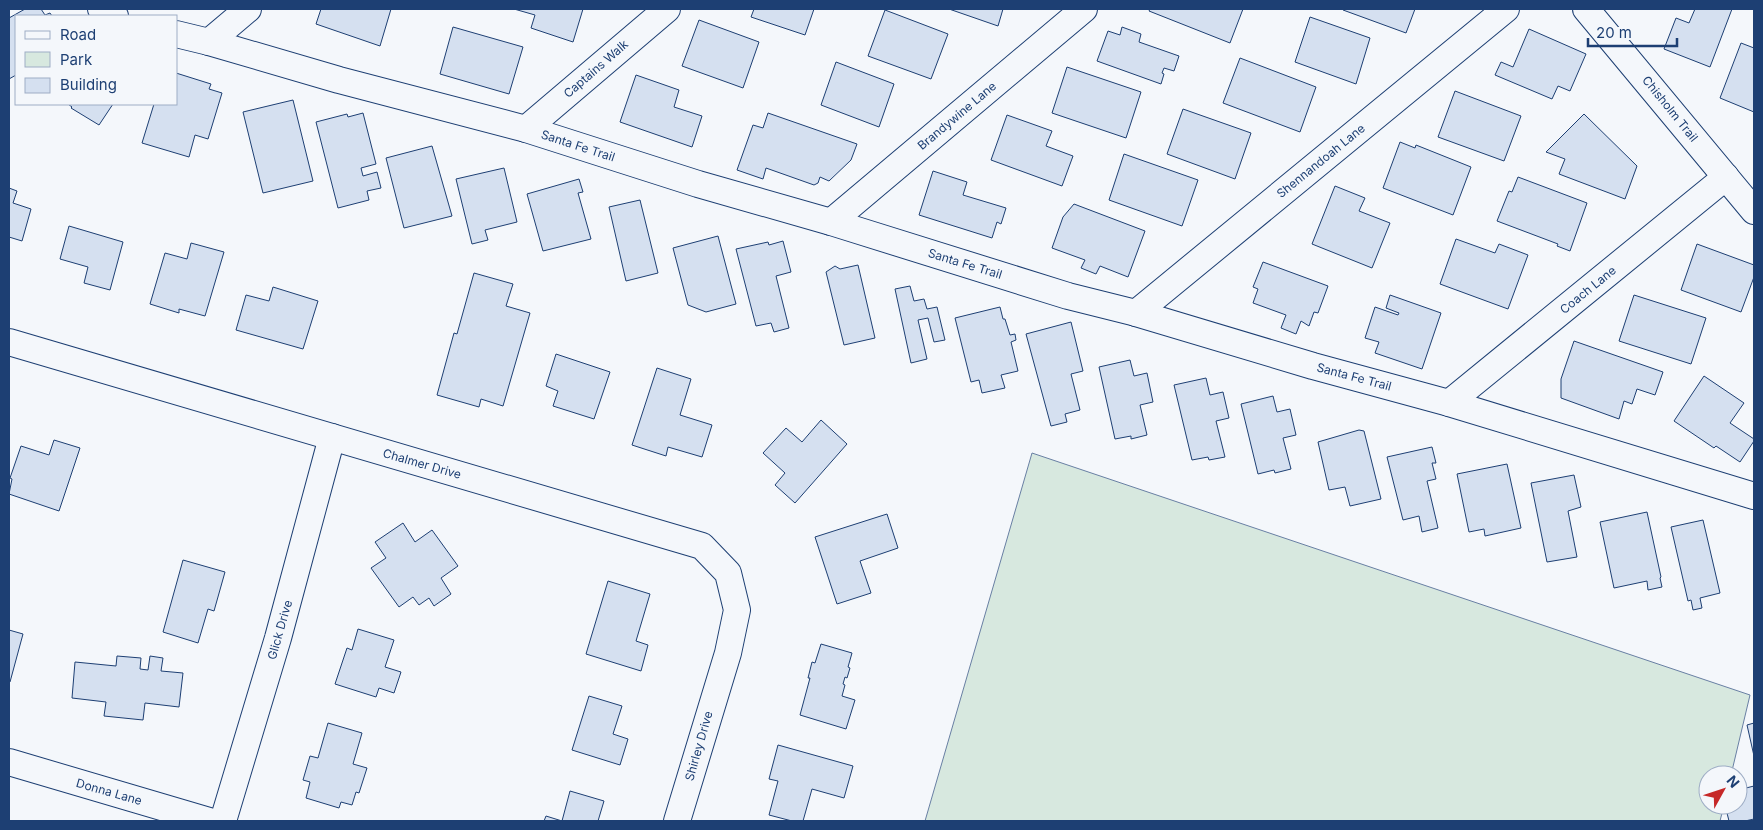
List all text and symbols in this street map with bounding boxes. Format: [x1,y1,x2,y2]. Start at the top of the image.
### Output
legend [15,15,178,105]
scale bar [1588,15,1677,47]
text: 20 m [1596,23,1632,42]
text: Road [60,25,96,44]
street label: Captains Walk [560,36,631,101]
text: Park [60,50,93,69]
street label: Chisholm Trail [1639,73,1701,145]
text: Building [60,75,117,94]
street label: Brandywine Lane [914,78,999,153]
street label: Shennandoah Lane [1274,120,1368,201]
street label: Santa Fe Trail [539,127,617,165]
street label: Santa Fe Trail [926,245,1004,282]
street label: Coach Lane [1557,262,1619,317]
street label: Santa Fe Trail [1315,359,1393,394]
street label: Chalmer Drive [381,445,463,482]
street label: Glick Drive [264,598,295,661]
street label: Shirley Drive [681,709,716,783]
north arrow [1698,765,1748,815]
text: N [1723,772,1743,791]
street label: Donna Lane [75,775,144,808]

